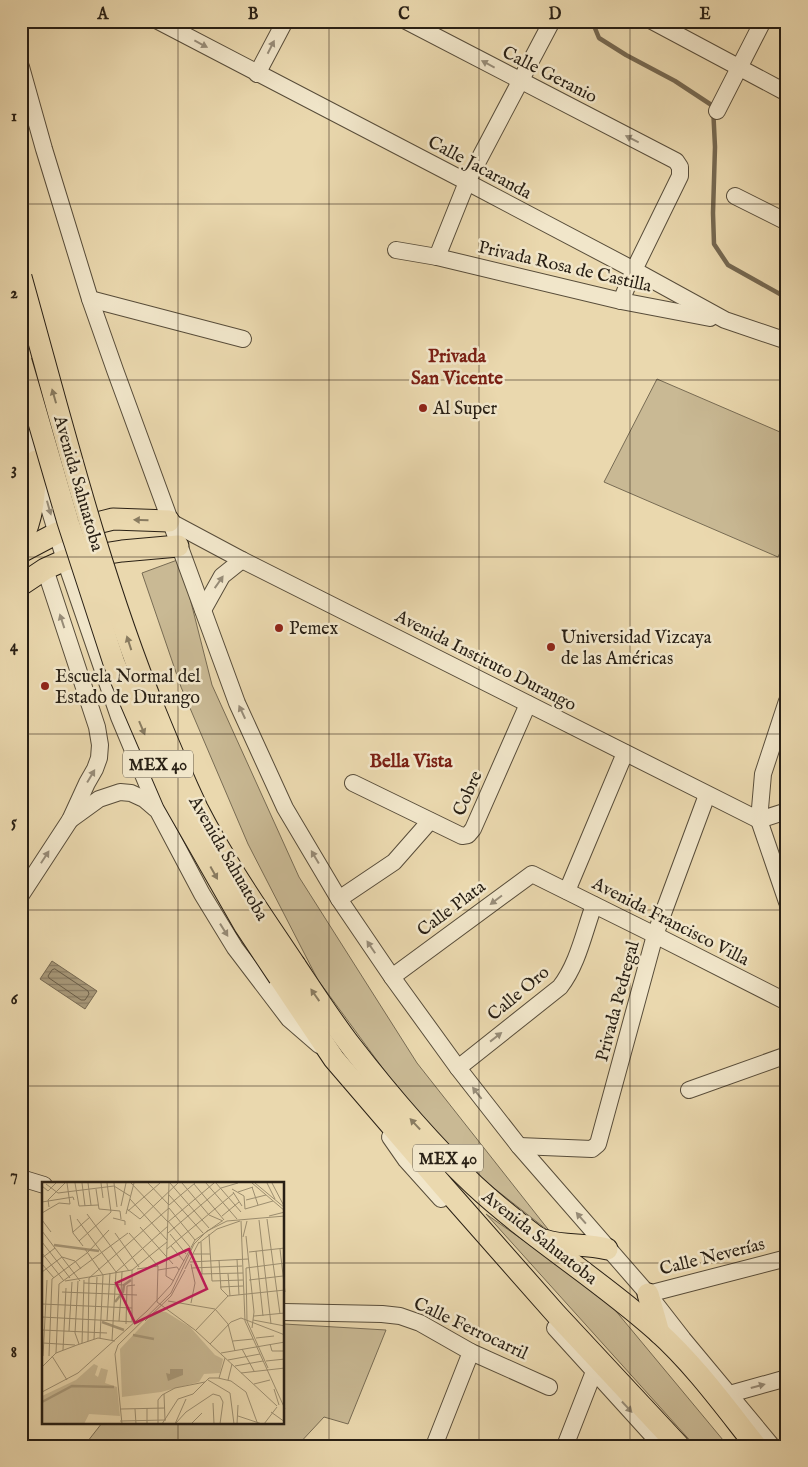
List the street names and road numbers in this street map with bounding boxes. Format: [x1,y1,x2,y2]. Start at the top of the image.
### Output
street label: Calle Geranio [498,42,601,109]
street label: Calle Jacaranda [424,131,535,205]
street label: Privada Rosa de Castilla [476,236,654,299]
street label: Avenida Sahuatoba [47,412,108,554]
street label: Avenida Instituto Durango [390,605,580,717]
road number: MEX 40 [123,751,193,778]
street label: Cobre [448,767,488,820]
street label: Avenida Sahuatoba [182,791,273,925]
street label: Avenida Francisco Villa [587,872,753,972]
street label: Calle Plata [413,876,491,942]
street label: Privada Pedregal [591,938,646,1064]
street label: Calle Oro [483,961,555,1027]
road number: MEX 40 [413,1144,483,1172]
street label: Avenida Sahuatoba [476,1185,602,1291]
street label: Calle Neverías [657,1233,767,1282]
street label: Calle Ferrocarril [410,1293,531,1366]

